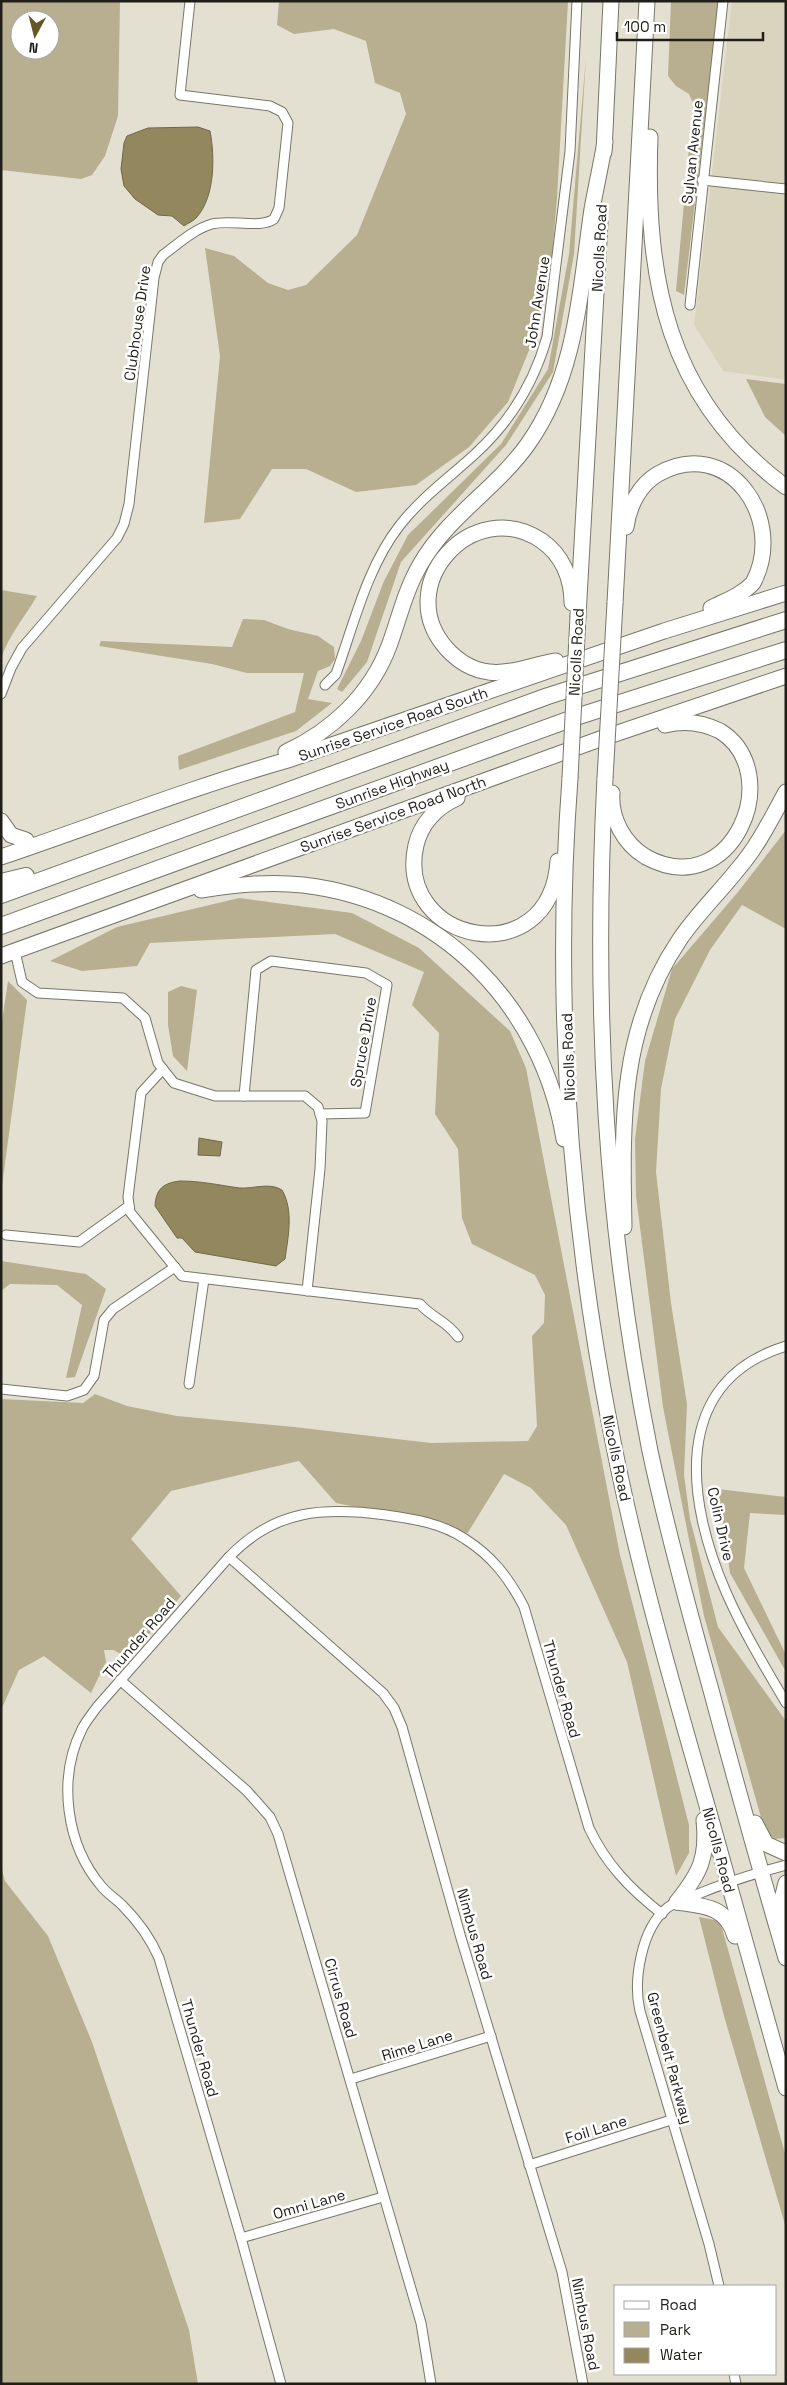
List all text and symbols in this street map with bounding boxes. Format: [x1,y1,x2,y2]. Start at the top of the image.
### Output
north arrow [10,10,60,60]
scale bar [617,10,763,42]
text: 100 m [624,17,666,36]
text: N [28,38,39,57]
street label: Sylvan Avenue [677,99,707,205]
street label: Nicolls Road [587,204,611,292]
street label: John Avenue [520,255,554,349]
street label: Clubhouse Drive [119,264,155,382]
street label: Nicolls Road [564,608,588,696]
street label: Sunrise Service Road South [296,683,490,765]
street label: Sunrise Highway [333,755,451,813]
street label: Sunrise Service Road North [297,771,489,857]
street label: Spruce Drive [346,995,380,1089]
street label: Nicolls Road [557,1013,579,1101]
street label: Nicolls Road [599,1413,635,1503]
street label: Colin Drive [703,1485,739,1563]
street label: Thunder Road [99,1594,179,1682]
street label: Thunder Road [539,1638,585,1740]
street label: Nicolls Road [698,1805,740,1895]
street label: Nimbus Road [453,1886,497,1982]
street label: Cirrus Road [321,1956,361,2040]
street label: Greenbelt Parkway [643,1990,697,2126]
street label: Thunder Road [177,1997,223,2099]
street label: Rime Lane [379,2025,455,2065]
street label: Foil Lane [563,2111,629,2147]
street label: Omni Lane [271,2185,348,2223]
street label: Nimbus Road [568,2276,604,2372]
legend [614,2285,777,2375]
text: Road [660,2295,697,2314]
text: Park [660,2320,691,2339]
text: Water [660,2345,703,2364]

